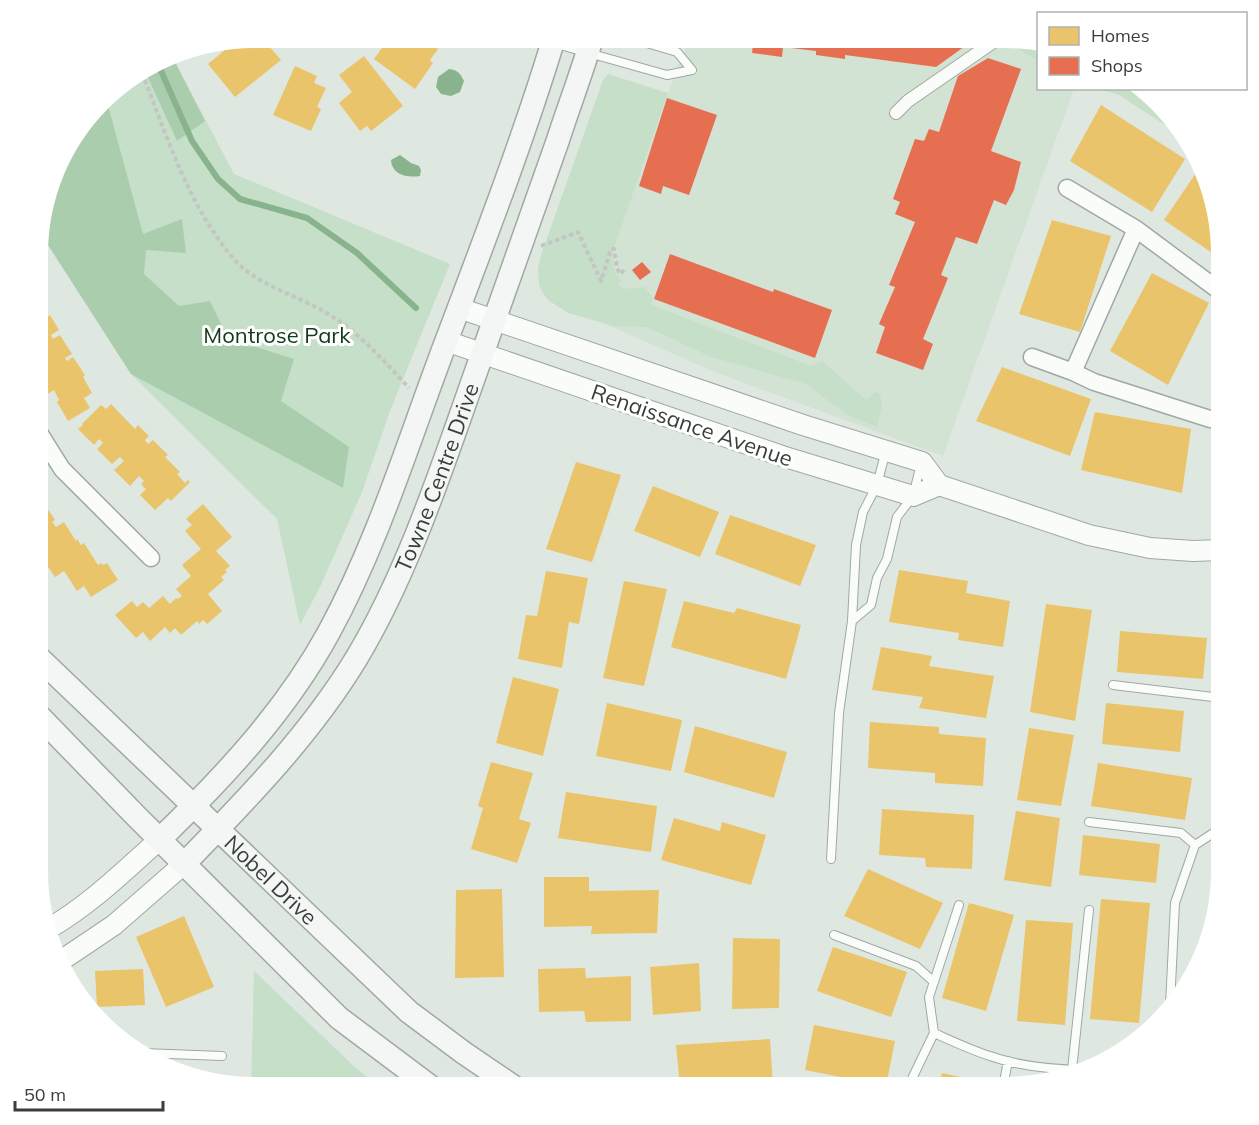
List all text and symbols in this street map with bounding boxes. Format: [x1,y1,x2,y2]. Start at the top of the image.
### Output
legend [1037,12,1247,90]
text: Homes [1091,24,1150,47]
text: Shops [1091,54,1143,77]
park label: Montrose Park [203,321,351,349]
street label: Renaissance Avenue [588,377,796,473]
street label: Towne Centre Drive [388,379,485,576]
street label: Nobel Drive [219,829,323,931]
scale bar [15,1074,164,1112]
text: 50 m [24,1083,66,1106]

